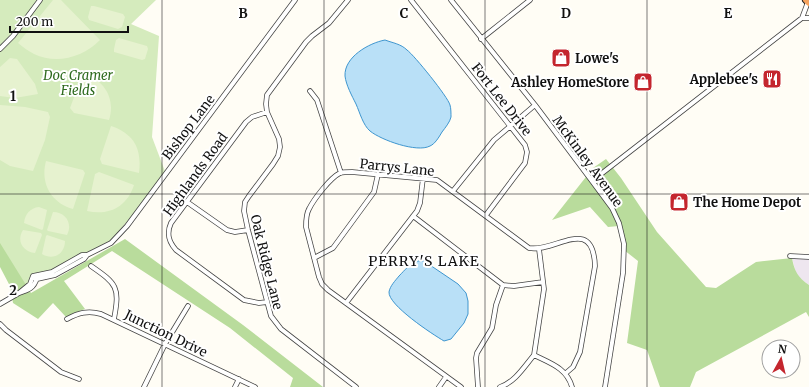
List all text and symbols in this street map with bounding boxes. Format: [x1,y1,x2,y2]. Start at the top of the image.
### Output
text: B [238,5,248,22]
text: C [400,5,409,22]
text: D [561,5,571,22]
text: E [724,5,733,22]
scale bar [10,8,128,34]
text: 200 m [16,14,53,29]
shop icon: Lowe's [550,47,572,69]
place label: Lowe's [575,50,619,67]
street label: Fort Lee Drive [468,59,535,139]
park label: Doc Cramer Fields [42,67,113,99]
restaurant icon: Applebee's [761,68,783,90]
shop icon: Ashley HomeStore [632,71,654,93]
place label: Applebee's [689,71,758,88]
place label: Ashley HomeStore [510,74,629,91]
text: 1 [10,88,16,105]
street label: Bishop Lane [158,91,219,163]
street label: McKinley Avenue [549,112,626,210]
street label: Highlands Road [159,129,232,219]
street label: Parrys Lane [359,155,435,180]
shop icon: The Home Depot [668,191,690,213]
place label: The Home Depot [693,194,802,211]
street label: Oak Ridge Lane [247,213,287,312]
district label: PERRY'S LAKE [368,252,480,270]
text: 2 [9,282,17,299]
street label: Junction Drive [121,306,210,361]
north arrow [761,339,801,379]
text: N [777,342,788,357]

